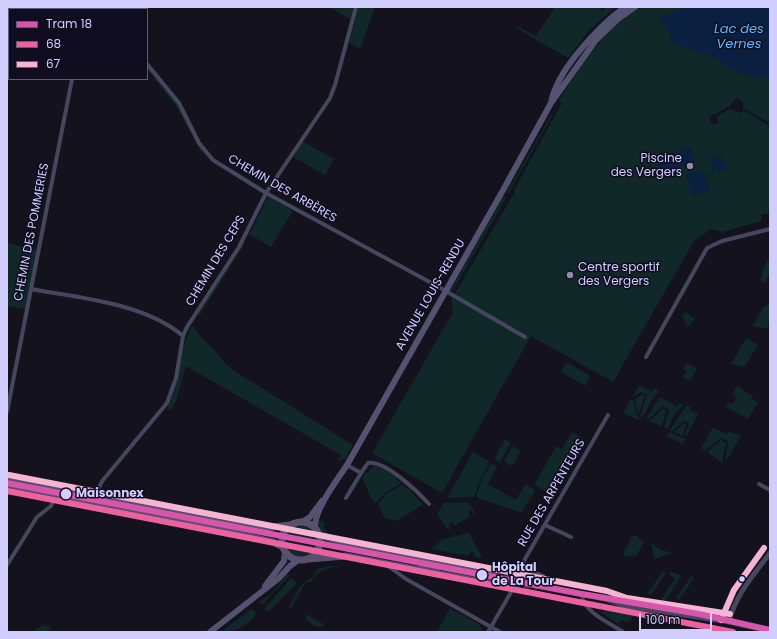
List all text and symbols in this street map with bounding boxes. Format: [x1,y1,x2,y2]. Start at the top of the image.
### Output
legend [8,8,148,80]
text: Tram 18 [46,15,92,32]
water label: Lac des Vernes [714,22,764,53]
text: 68 [46,35,61,52]
text: 67 [46,55,60,72]
street label: CHEMIN DES ARBÈRES [225,152,339,226]
place label: Piscine des Vergers [611,152,682,180]
marker: Piscine des Vergers [685,161,695,171]
street label: CHEMIN DES POMMERIES [12,162,52,302]
street label: CHEMIN DES CEPS [183,213,249,309]
street label: AVENUE LOUIS-RENDU [393,237,469,353]
place label: Centre sportif des Vergers [578,261,660,289]
marker: Centre sportif des Vergers [565,270,575,280]
street label: RUE DES ARPENTEURS [515,437,589,549]
marker: Maisonnex [59,487,73,501]
place label: Maisonnex [76,487,144,501]
place label: Hôpital de La Tour [492,561,554,589]
marker: Hôpital de La Tour [475,568,489,582]
unlabelled marker [737,574,747,584]
scale bar [641,605,714,631]
text: 100 m [646,611,680,628]

